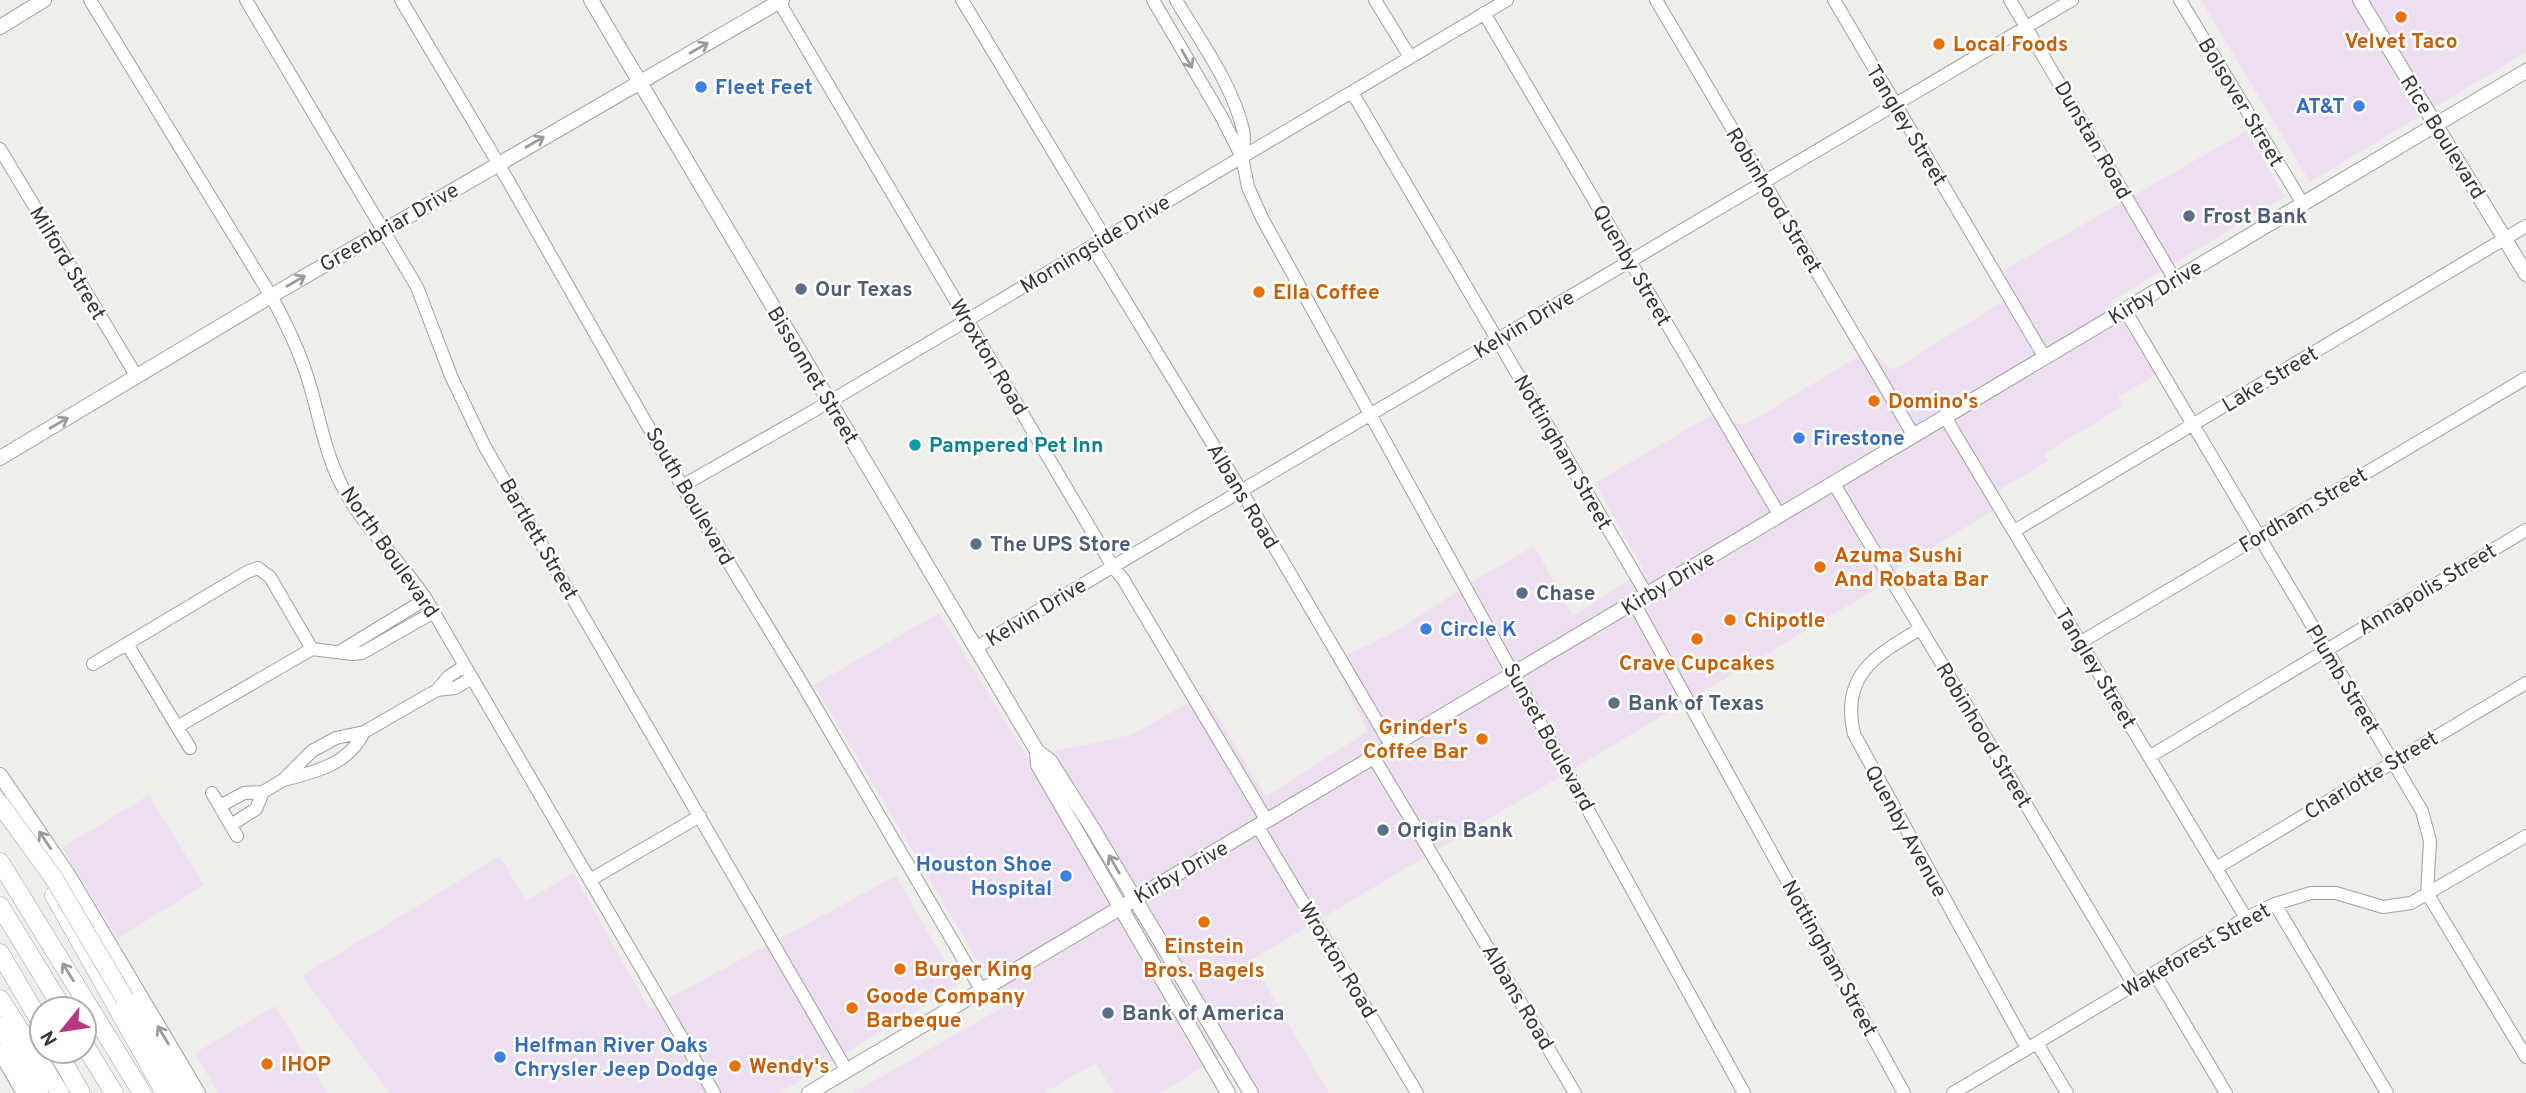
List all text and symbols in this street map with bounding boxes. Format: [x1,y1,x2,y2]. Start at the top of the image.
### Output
marker: Velvet Taco [2393,9,2409,25]
place label: Velvet Taco [2344,29,2458,56]
place label: Local Foods [1953,32,2068,59]
street label: Bolsover Street [2191,33,2289,172]
marker: Local Foods [1931,36,1947,52]
one-way arrow [688,41,708,55]
one-way arrow [1181,48,1195,68]
street label: Tangley Street [1859,60,1952,191]
street label: Rice Boulevard [2393,71,2491,205]
place label: Fleet Feet [715,75,813,102]
street label: Dunstan Road [2047,77,2136,205]
marker: Fleet Feet [693,79,709,95]
place label: AT&T [2295,94,2345,121]
marker: AT&T [2351,98,2367,114]
street label: Robinhood Street [1719,123,1827,278]
one-way arrow [524,135,544,149]
street label: Greenbriar Drive [315,178,464,279]
street label: Morningside Drive [1016,190,1176,301]
street label: Quenby Street [1585,200,1676,331]
street label: Milford Street [22,202,111,326]
place label: Frost Bank [2203,204,2308,231]
marker: Frost Bank [2181,208,2197,224]
street label: Kirby Drive [2104,255,2208,332]
one-way arrow [285,274,306,287]
place label: Our Texas [815,277,913,304]
place label: Ella Coffee [1273,280,1380,307]
marker: Our Texas [793,281,809,297]
marker: Ella Coffee [1251,284,1267,300]
street label: Kelvin Drive [1470,285,1580,366]
street label: Wroxton Road [942,295,1033,421]
street label: Bissonnet Street [760,302,864,450]
street label: Lake Street [2218,341,2324,420]
street label: Nottingham Street [1506,370,1617,535]
place label: Domino's [1888,389,1979,416]
marker: Domino's [1866,393,1882,409]
one-way arrow [48,416,68,430]
street label: South Boulevard [638,423,739,571]
place label: Firestone [1813,426,1905,453]
marker: Firestone [1791,430,1807,446]
place label: Pampered Pet Inn [929,433,1103,460]
marker: Pampered Pet Inn [907,437,923,453]
street label: Albans Road [1200,439,1284,554]
street label: Fordham Street [2235,462,2373,560]
street label: Bartlett Street [492,474,583,605]
street label: North Boulevard [333,482,444,624]
place label: The UPS Store [990,532,1131,559]
marker: The UPS Store [968,536,984,552]
street label: Annapolis Street [2354,538,2502,642]
place label: Azuma Sushi And Robata Bar [1834,543,1989,594]
street label: Kirby Drive [1617,546,1721,623]
marker: Azuma Sushi And Robata Bar [1812,559,1828,575]
street label: Kelvin Drive [982,573,1092,654]
place label: Chase [1536,581,1595,608]
marker: Chase [1514,585,1530,601]
street label: Tangley Street [2048,603,2141,734]
place label: Chipotle [1744,608,1825,635]
marker: Chipotle [1722,612,1738,628]
place label: Circle K [1440,617,1517,644]
street label: Plumb Street [2298,620,2385,739]
marker: Circle K [1418,621,1434,637]
marker: Crave Cupcakes [1689,631,1705,647]
place label: Crave Cupcakes [1619,651,1775,678]
street label: Robinhood Street [1929,658,2037,813]
street label: Sunset Boulevard [1496,659,1599,816]
place label: Bank of Texas [1628,691,1764,718]
marker: Bank of Texas [1606,695,1622,711]
place label: Grinder's Coffee Bar [1363,715,1468,766]
street label: Charlotte Street [2300,726,2444,827]
marker: Grinder's Coffee Bar [1474,731,1490,747]
street label: Quenby Avenue [1857,761,1952,903]
place label: Origin Bank [1397,818,1513,845]
marker: Origin Bank [1375,822,1391,838]
one-way arrow [37,831,51,851]
street label: Kirby Drive [1130,835,1234,911]
place label: Houston Shoe Hospital [916,852,1052,903]
one-way arrow [1106,854,1120,874]
marker: Houston Shoe Hospital [1058,868,1074,884]
street label: Nottingham Street [1775,876,1883,1042]
street label: Wroxton Road [1291,898,1382,1024]
street label: Wakeforest Street [2118,898,2276,1005]
marker: Einstein Bros. Bagels [1196,914,1212,930]
place label: Einstein Bros. Bagels [1143,934,1265,985]
street label: Albans Road [1475,940,1559,1055]
place label: Burger King [914,957,1032,984]
marker: Burger King [892,961,908,977]
one-way arrow [61,963,75,983]
place label: Goode Company Barbeque [866,984,1025,1035]
north arrow [28,995,98,1065]
marker: Goode Company Barbeque [844,1000,860,1016]
place label: Bank of America [1122,1001,1284,1028]
marker: Bank of America [1100,1005,1116,1021]
one-way arrow [156,1025,170,1045]
text: N [36,1026,64,1049]
place label: Helfman River Oaks Chrysler Jeep Dodge [514,1033,718,1084]
marker: Helfman River Oaks Chrysler Jeep Dodge [492,1049,508,1065]
place label: IHOP [281,1052,331,1079]
place label: Wendy's [749,1054,830,1081]
marker: IHOP [259,1056,275,1072]
marker: Wendy's [727,1058,743,1074]

